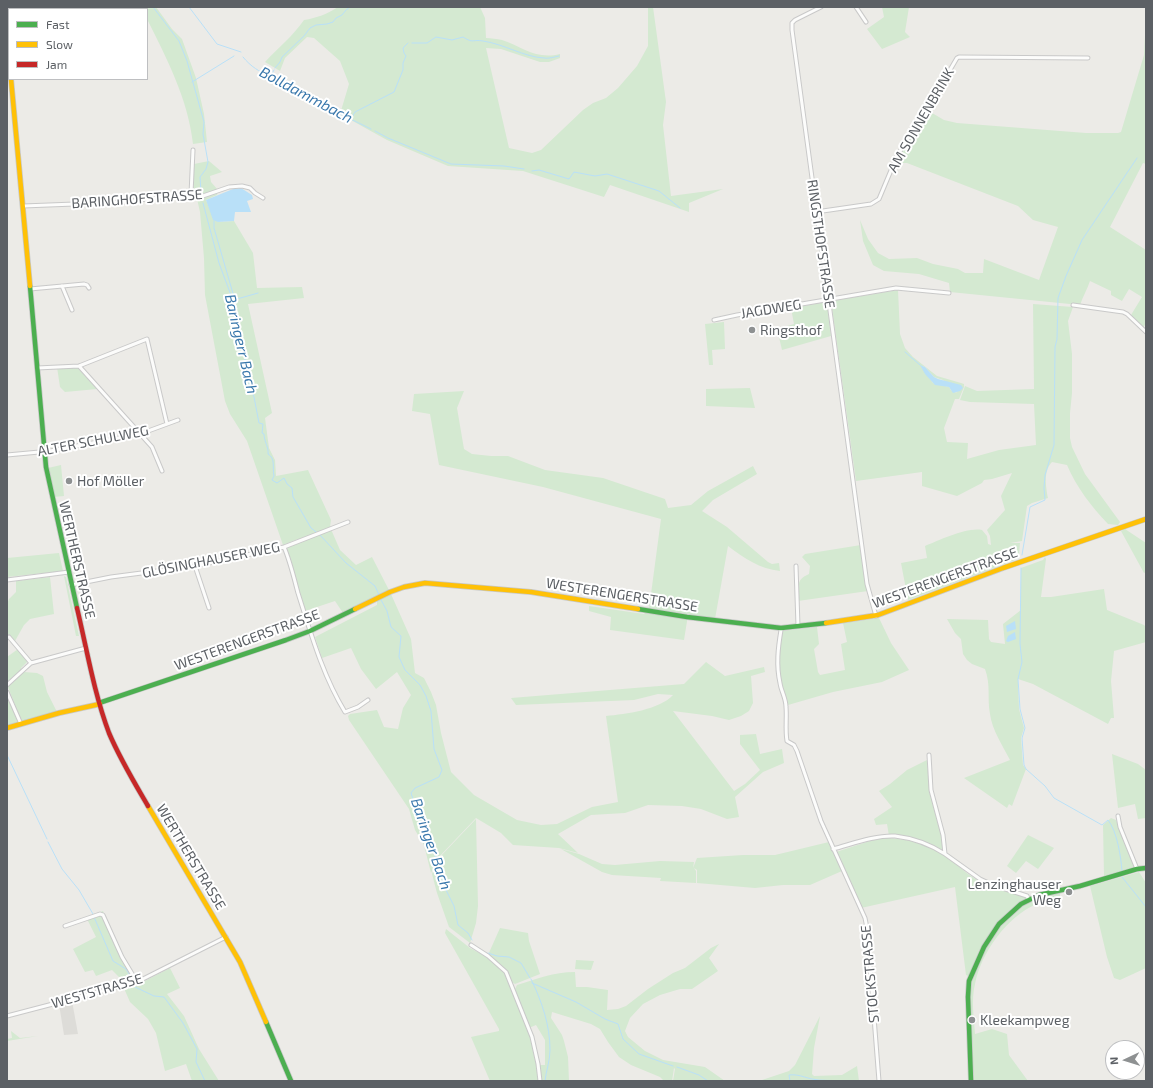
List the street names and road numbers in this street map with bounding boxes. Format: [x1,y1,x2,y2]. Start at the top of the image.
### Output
street label: AM SONNENBRINK [884,65,958,175]
street label: RINGSTHOFSTRASSE [804,178,838,310]
street label: BARINGHOFSTRASSE [71,186,203,212]
street label: JAGDWEG [739,296,803,322]
street label: ALTER SCHULWEG [36,422,150,460]
street label: WERTHERSTRASSE [55,499,99,621]
street label: GLÖSINGHAUSER WEG [141,538,281,582]
street label: WESTERENGERSTRASSE [870,544,1020,612]
street label: WESTERENGERSTRASSE [545,575,699,615]
street label: WESTERENGERSTRASSE [172,606,322,674]
street label: WERTHERSTRASSE [153,801,229,913]
street label: STOCKSTRASSE [857,924,883,1024]
street label: WESTSTRASSE [50,970,144,1012]

